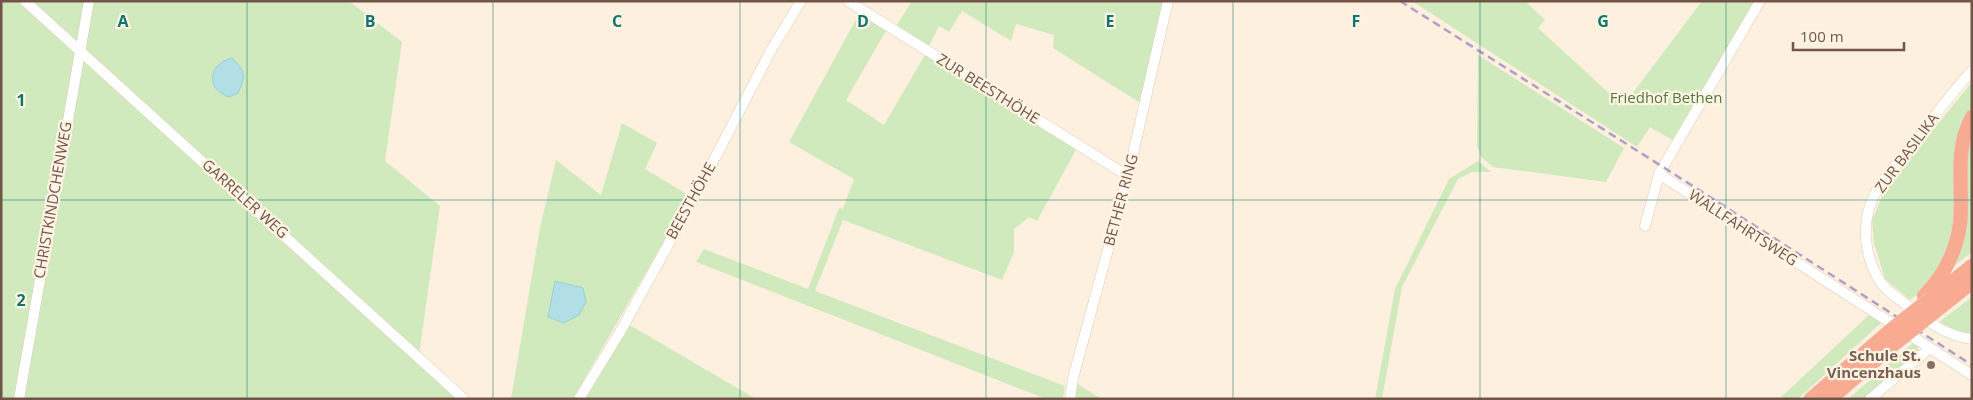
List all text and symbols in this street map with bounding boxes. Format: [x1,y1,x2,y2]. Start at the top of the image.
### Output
text: A [117,10,129,32]
text: B [365,10,375,32]
text: C [612,10,622,32]
text: D [857,10,869,32]
text: E [1106,10,1115,32]
text: F [1352,10,1360,32]
text: G [1597,10,1609,32]
scale bar [1793,20,1904,52]
text: 100 m [1800,26,1844,46]
street label: ZUR BEESTHÖHE [933,48,1044,128]
park label: Friedhof Bethen [1610,87,1722,107]
text: 1 [16,89,26,111]
street label: ZUR BASILIKA [1870,108,1943,196]
street label: CHRISTKINDCHENWEG [28,120,76,280]
street label: BETHER RING [1098,152,1142,248]
street label: GARRELER WEG [198,154,293,242]
street label: BEESTHÖHE [661,159,719,243]
street label: WALLFAHRTSWEG [1685,184,1802,270]
text: 2 [16,289,26,311]
place label: Schule St. Vincenzhaus [1827,345,1921,382]
marker: Schule St. Vincenzhaus [1925,359,1937,371]

